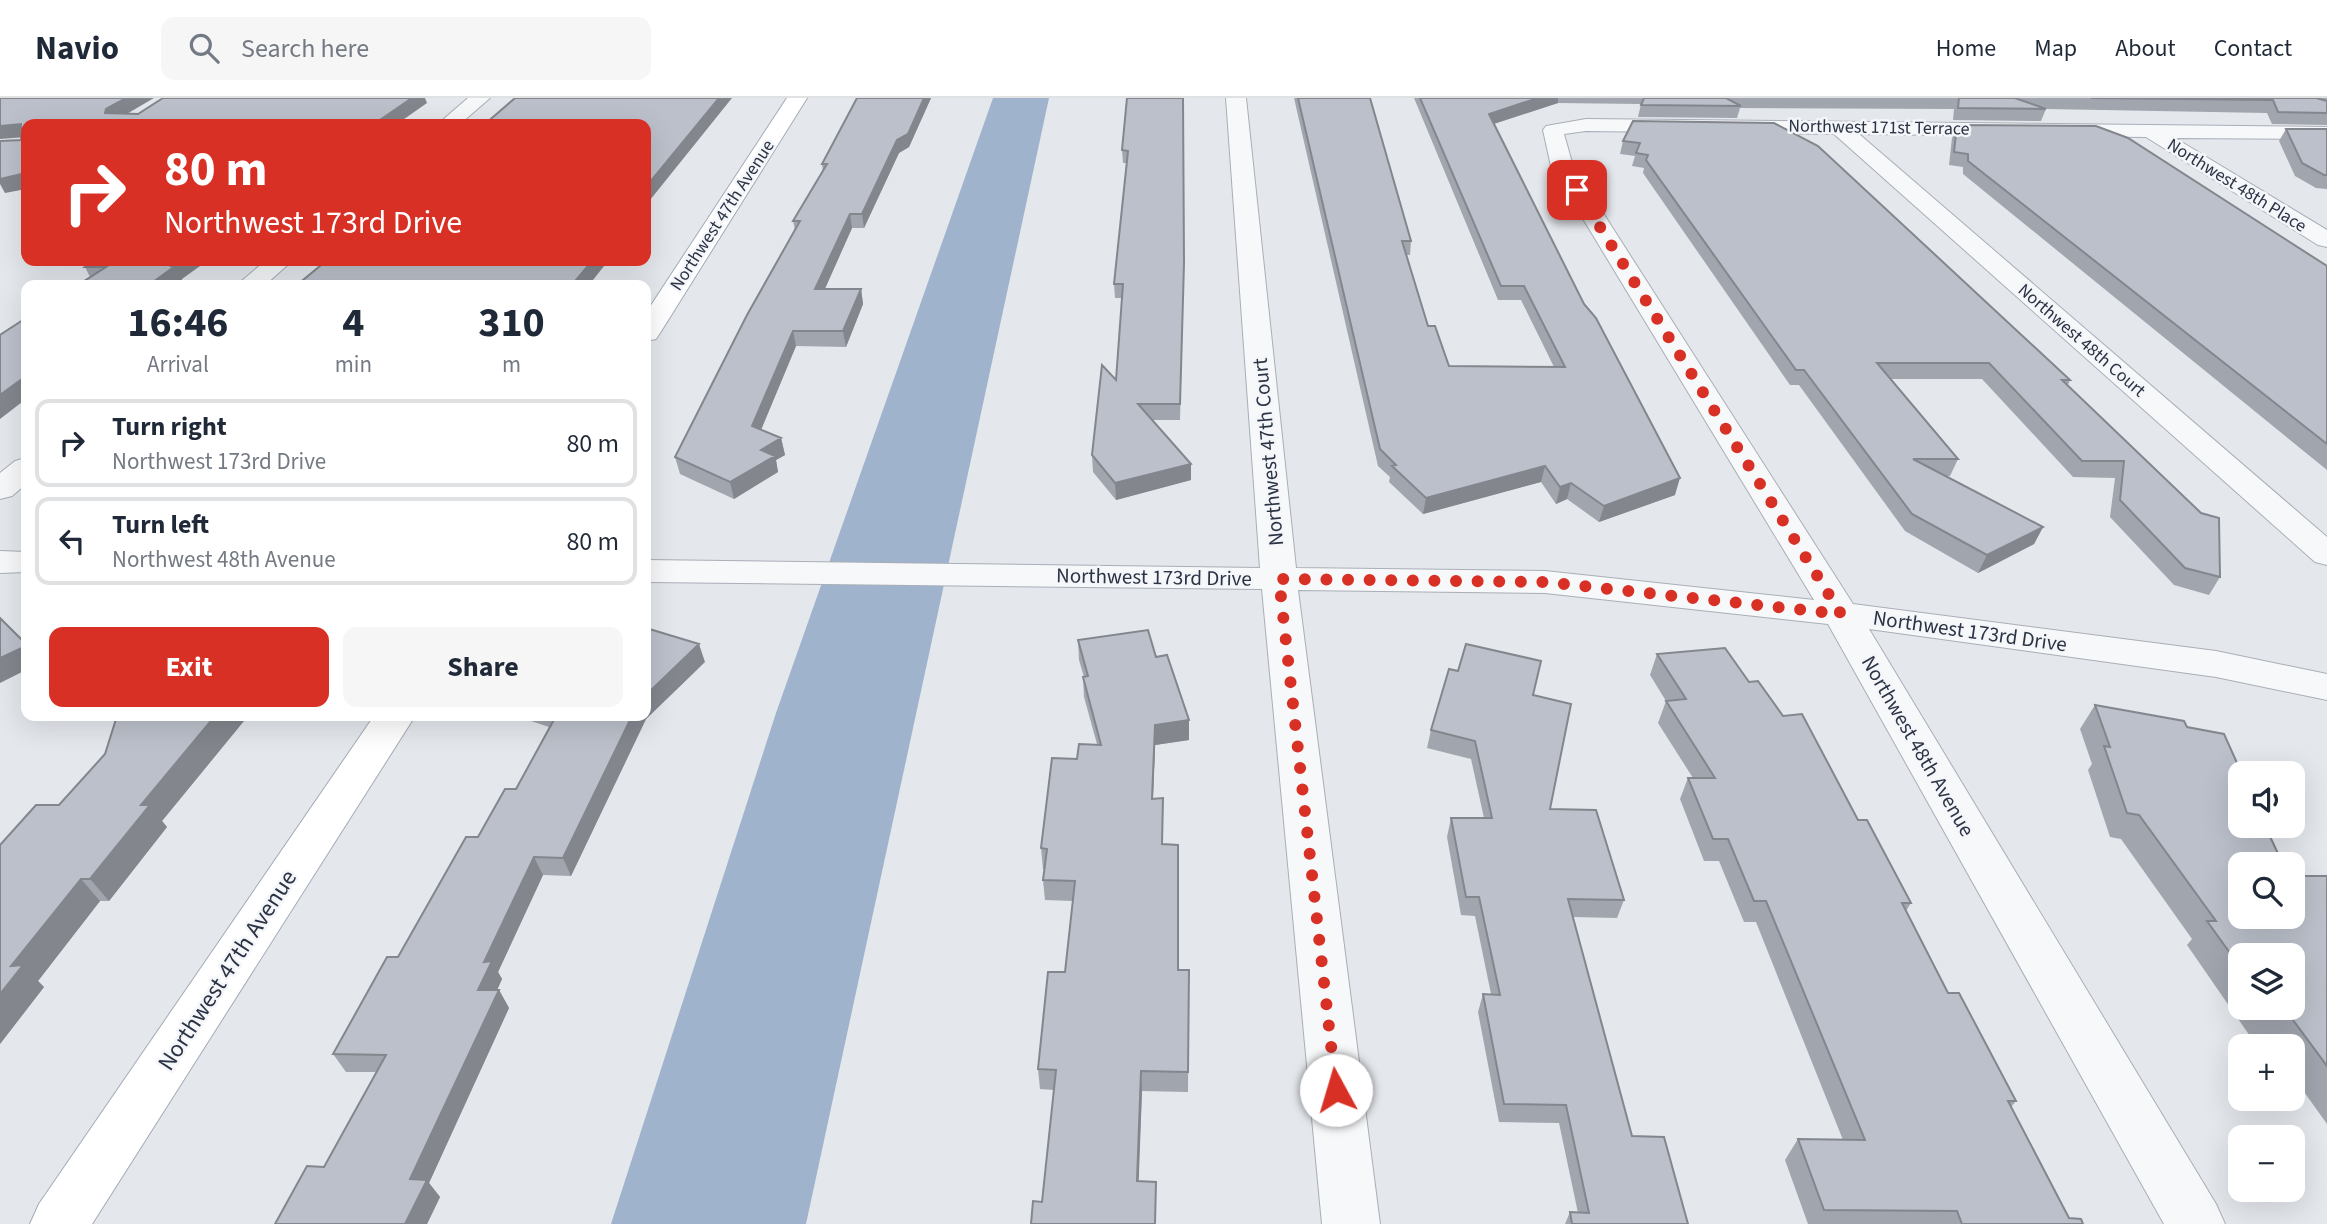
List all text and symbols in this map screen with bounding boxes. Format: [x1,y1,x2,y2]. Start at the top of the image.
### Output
search box [161,17,651,80]
text: Navio [35,25,119,72]
icon: search [185,29,223,67]
text: Search here [241,30,369,67]
text: Home [1936,31,1996,66]
text: Map [2034,31,2077,66]
text: About [2115,31,2176,66]
text: Contact [2214,31,2292,66]
street label: Northwest 171st Terrace [1788,113,1970,142]
street label: Northwest 48th Place [2162,132,2311,238]
text: 80 m [164,135,268,205]
street label: Northwest 47th Avenue [664,135,781,295]
icon: right [49,147,140,238]
pin [1547,160,1607,220]
icon: arrive [1558,171,1596,209]
text: Northwest 173rd Drive [164,200,462,246]
street label: Northwest 48th Court [2012,278,2151,403]
text: 16:46 [127,293,229,353]
text: 4 [342,293,364,353]
text: 310 [478,293,545,353]
text: Arrival [147,348,209,381]
text: min [335,348,372,381]
text: m [502,348,521,381]
street label: Northwest 47th Court [1245,357,1291,547]
text: Turn right [112,408,227,445]
icon: right [53,424,91,462]
text: 80 m [566,425,619,462]
text: Northwest 173rd Drive [112,445,326,478]
text: Turn left [112,506,209,543]
icon: left [53,522,91,560]
text: 80 m [566,523,619,560]
text: Northwest 48th Avenue [112,543,336,576]
street label: Northwest 173rd Drive [1056,560,1252,594]
street label: Northwest 173rd Drive [1871,603,2069,659]
button: Exit [49,627,329,707]
button: Share [343,627,623,707]
street label: Northwest 48th Avenue [1854,650,1982,842]
map controls [2228,761,2305,1202]
button: sound [2228,761,2305,838]
button: search [2228,852,2305,929]
street label: Northwest 47th Avenue [149,863,306,1078]
button: layers [2228,943,2305,1020]
button: + [2228,1034,2305,1111]
position arrow [1299,1053,1373,1127]
button: − [2228,1125,2305,1202]

